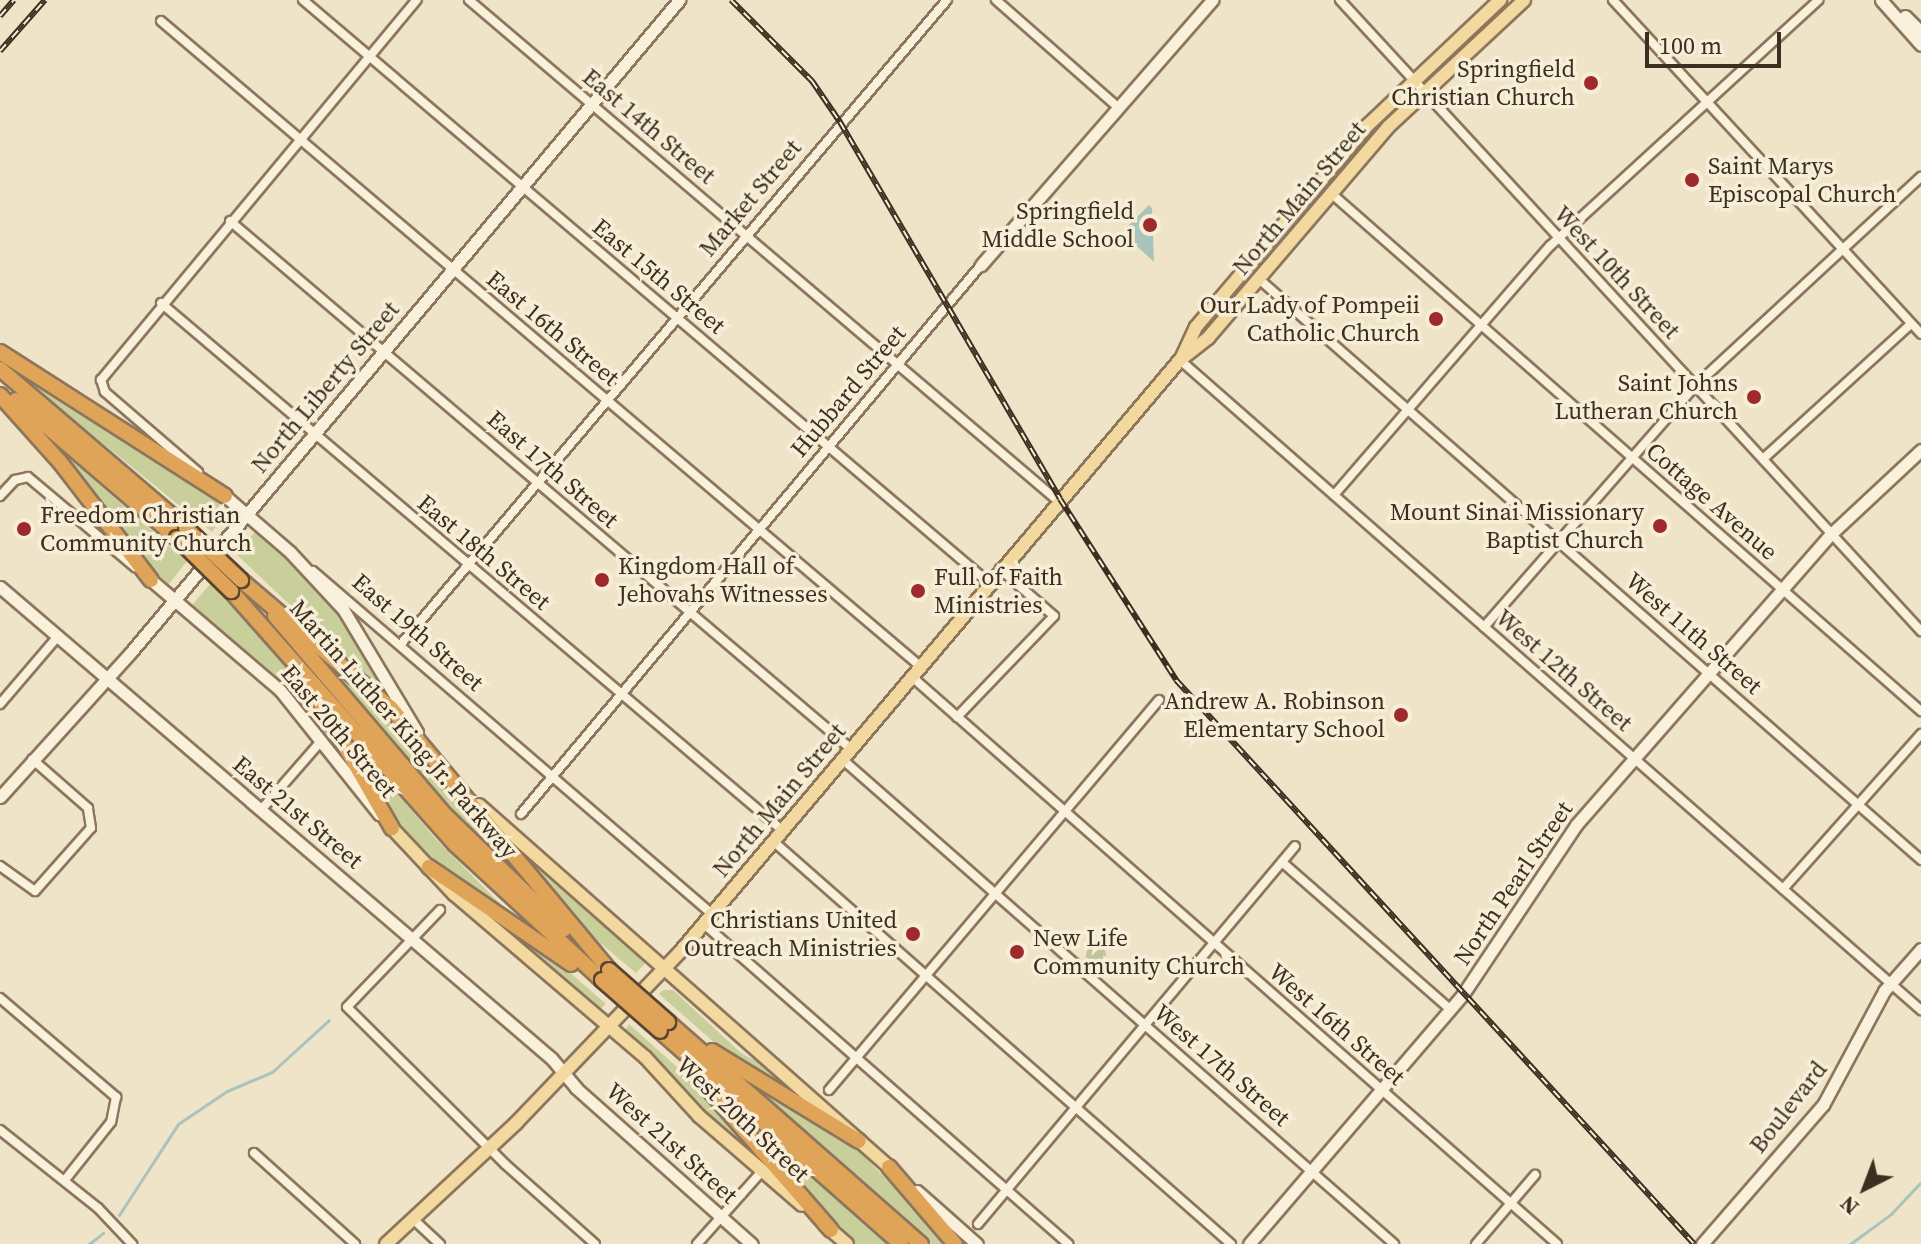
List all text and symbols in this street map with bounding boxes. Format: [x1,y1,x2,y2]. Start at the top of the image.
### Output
scale bar [1649,16,1785,66]
text: 100 m [1659,29,1722,62]
place label: Springfield Christian Church [1391,55,1575,111]
street label: East 14th Street [577,62,721,190]
marker: Springfield Christian Church [1582,74,1600,92]
street label: North Main Street [1226,115,1372,281]
street label: Market Street [693,134,807,262]
place label: Saint Marys Episcopal Church [1708,152,1896,208]
marker: Saint Marys Episcopal Church [1683,171,1701,189]
place label: Springfield Middle School [982,197,1134,253]
street label: West 10th Street [1548,200,1686,344]
street label: East 15th Street [587,212,731,340]
marker: Springfield Middle School [1141,216,1159,234]
street label: East 16th Street [481,264,625,392]
place label: Our Lady of Pompeii Catholic Church [1200,291,1420,347]
street label: North Liberty Street [245,295,405,479]
marker: Our Lady of Pompeii Catholic Church [1427,310,1445,328]
street label: Hubbard Street [785,319,911,463]
place label: Saint Johns Lutheran Church [1554,369,1738,425]
marker: Saint Johns Lutheran Church [1745,388,1763,406]
street label: East 17th Street [482,404,624,534]
street label: Cottage Avenue [1640,436,1784,566]
street label: East 18th Street [412,488,556,616]
place label: Mount Sinai Missionary Baptist Church [1390,498,1644,554]
place label: Freedom Christian Community Church [40,501,252,557]
marker: Mount Sinai Missionary Baptist Church [1651,517,1669,535]
marker: Freedom Christian Community Church [15,520,33,538]
place label: Kingdom Hall of Jehovahs Witnesses [618,552,828,608]
place label: Full of Faith Ministries [934,563,1063,619]
street label: West 11th Street [1620,566,1768,700]
street label: East 19th Street [347,567,489,697]
marker: Kingdom Hall of Jehovahs Witnesses [593,571,611,589]
marker: Full of Faith Ministries [909,582,927,600]
street label: Martin Luther King Jr. Parkway [284,594,524,864]
street label: West 12th Street [1490,603,1638,737]
street label: East 20th Street [275,659,403,803]
place label: Andrew A. Robinson Elementary School [1164,687,1385,743]
marker: Andrew A. Robinson Elementary School [1392,706,1410,724]
street label: North Main Street [706,717,852,883]
street label: East 21st Street [227,749,369,875]
street label: North Pearl Street [1448,796,1578,970]
place label: Christians United Outreach Ministries [684,906,897,962]
place label: New Life Community Church [1033,924,1245,980]
marker: Christians United Outreach Ministries [904,925,922,943]
marker: New Life Community Church [1008,943,1026,961]
street label: West 16th Street [1263,957,1411,1091]
street label: West 17th Street [1148,998,1296,1132]
street label: West 20th Street [671,1050,815,1188]
street label: Boulevard [1743,1055,1833,1159]
street label: West 21st Street [600,1076,744,1210]
north arrow [1825,1148,1905,1228]
text: N [1833,1189,1865,1222]

